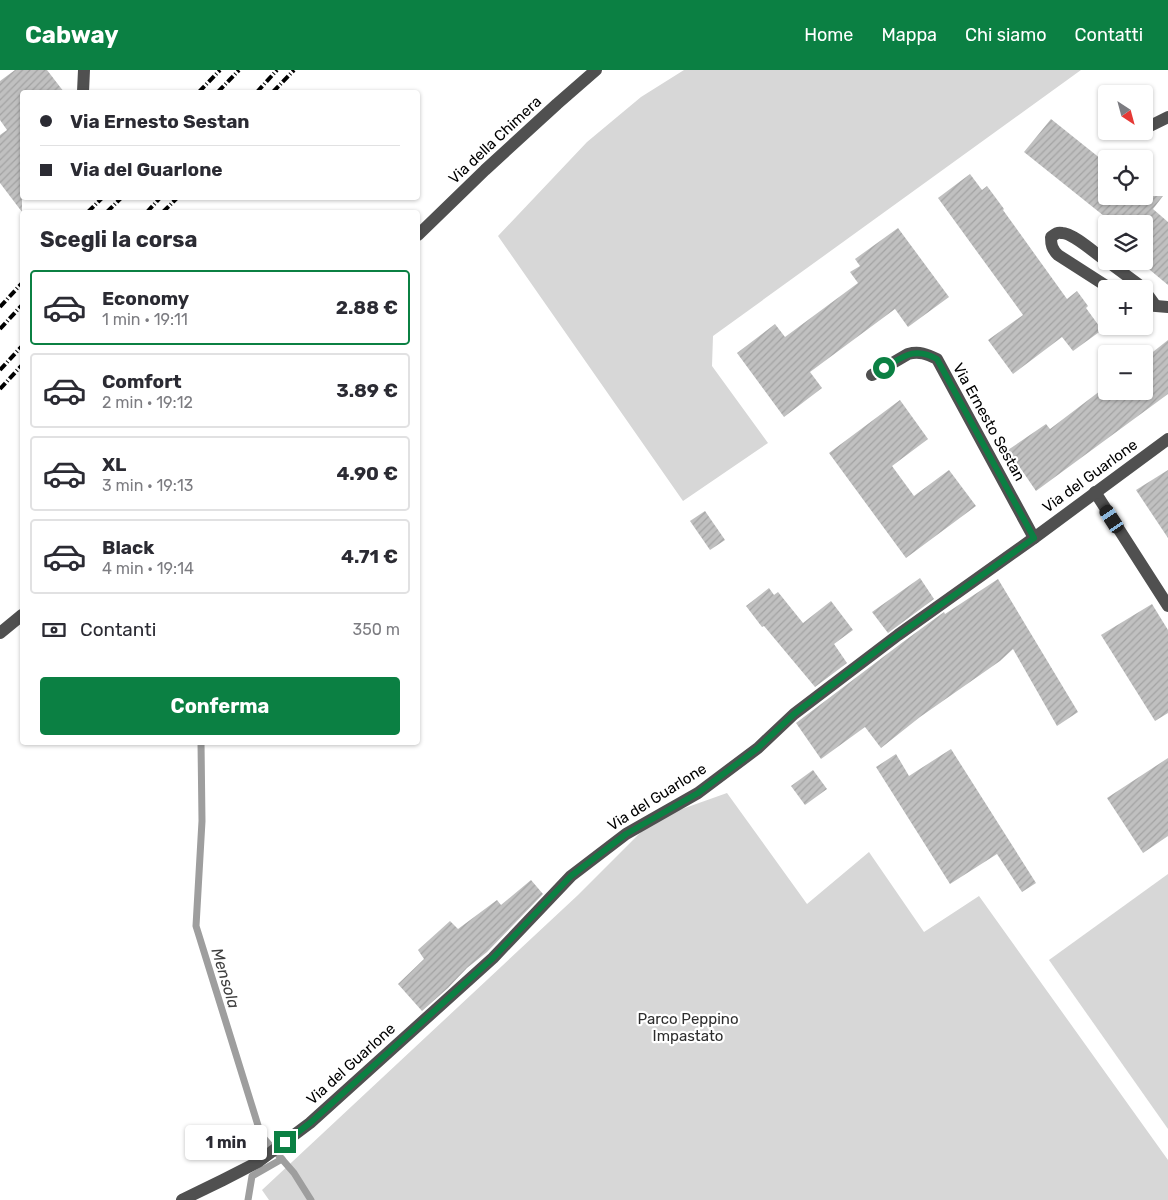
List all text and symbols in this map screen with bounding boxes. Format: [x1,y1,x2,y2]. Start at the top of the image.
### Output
text: Cabway [25,21,119,49]
text: Home [804,24,853,46]
text: Mappa [881,24,937,46]
text: Chi siamo [965,24,1047,46]
text: Contatti [1075,24,1143,46]
north arrow [1098,85,1152,140]
map controls [1098,85,1153,400]
street label: Via della Chimera [445,92,545,188]
text: Via Ernesto Sestan [70,110,250,133]
button: locate [1098,150,1153,205]
text: Via del Guarlone [70,158,223,181]
button: layers [1098,215,1153,270]
text: Scegli la corsa [40,226,197,253]
button: + [1098,280,1153,335]
icon: car [42,285,87,330]
text: Economy [102,287,189,310]
text: 2.88 € [336,296,398,319]
text: 1 min · 19:11 [102,310,188,329]
button: − [1098,345,1153,400]
route start [873,357,895,379]
street label: Via Ernesto Sestan [949,360,1029,484]
icon: car [42,368,87,413]
text: Comfort [102,370,182,393]
text: 3.89 € [336,379,398,402]
text: 2 min · 19:12 [102,393,193,412]
street label: Via del Guarlone [1039,436,1141,516]
icon: car [42,451,87,496]
text: XL [102,453,126,476]
text: 4.90 € [336,462,398,485]
text: 3 min · 19:13 [102,476,193,495]
car [1097,502,1126,536]
icon: car [42,534,87,579]
text: Black [102,536,154,559]
text: 4.71 € [341,545,398,568]
text: 4 min · 19:14 [102,559,194,578]
icon: cash [40,616,68,644]
text: Contanti [80,618,156,641]
text: 350 m [353,620,400,639]
button: Conferma [40,677,400,735]
street label: Via del Guarlone [604,759,710,835]
water label: Mensola [207,946,244,1011]
park label: Parco Peppino Impastato [637,1010,739,1045]
street label: Via del Guarlone [303,1020,399,1108]
callout: 1 min [185,1124,268,1160]
route end [274,1131,296,1153]
text: 1 min [206,1133,246,1152]

